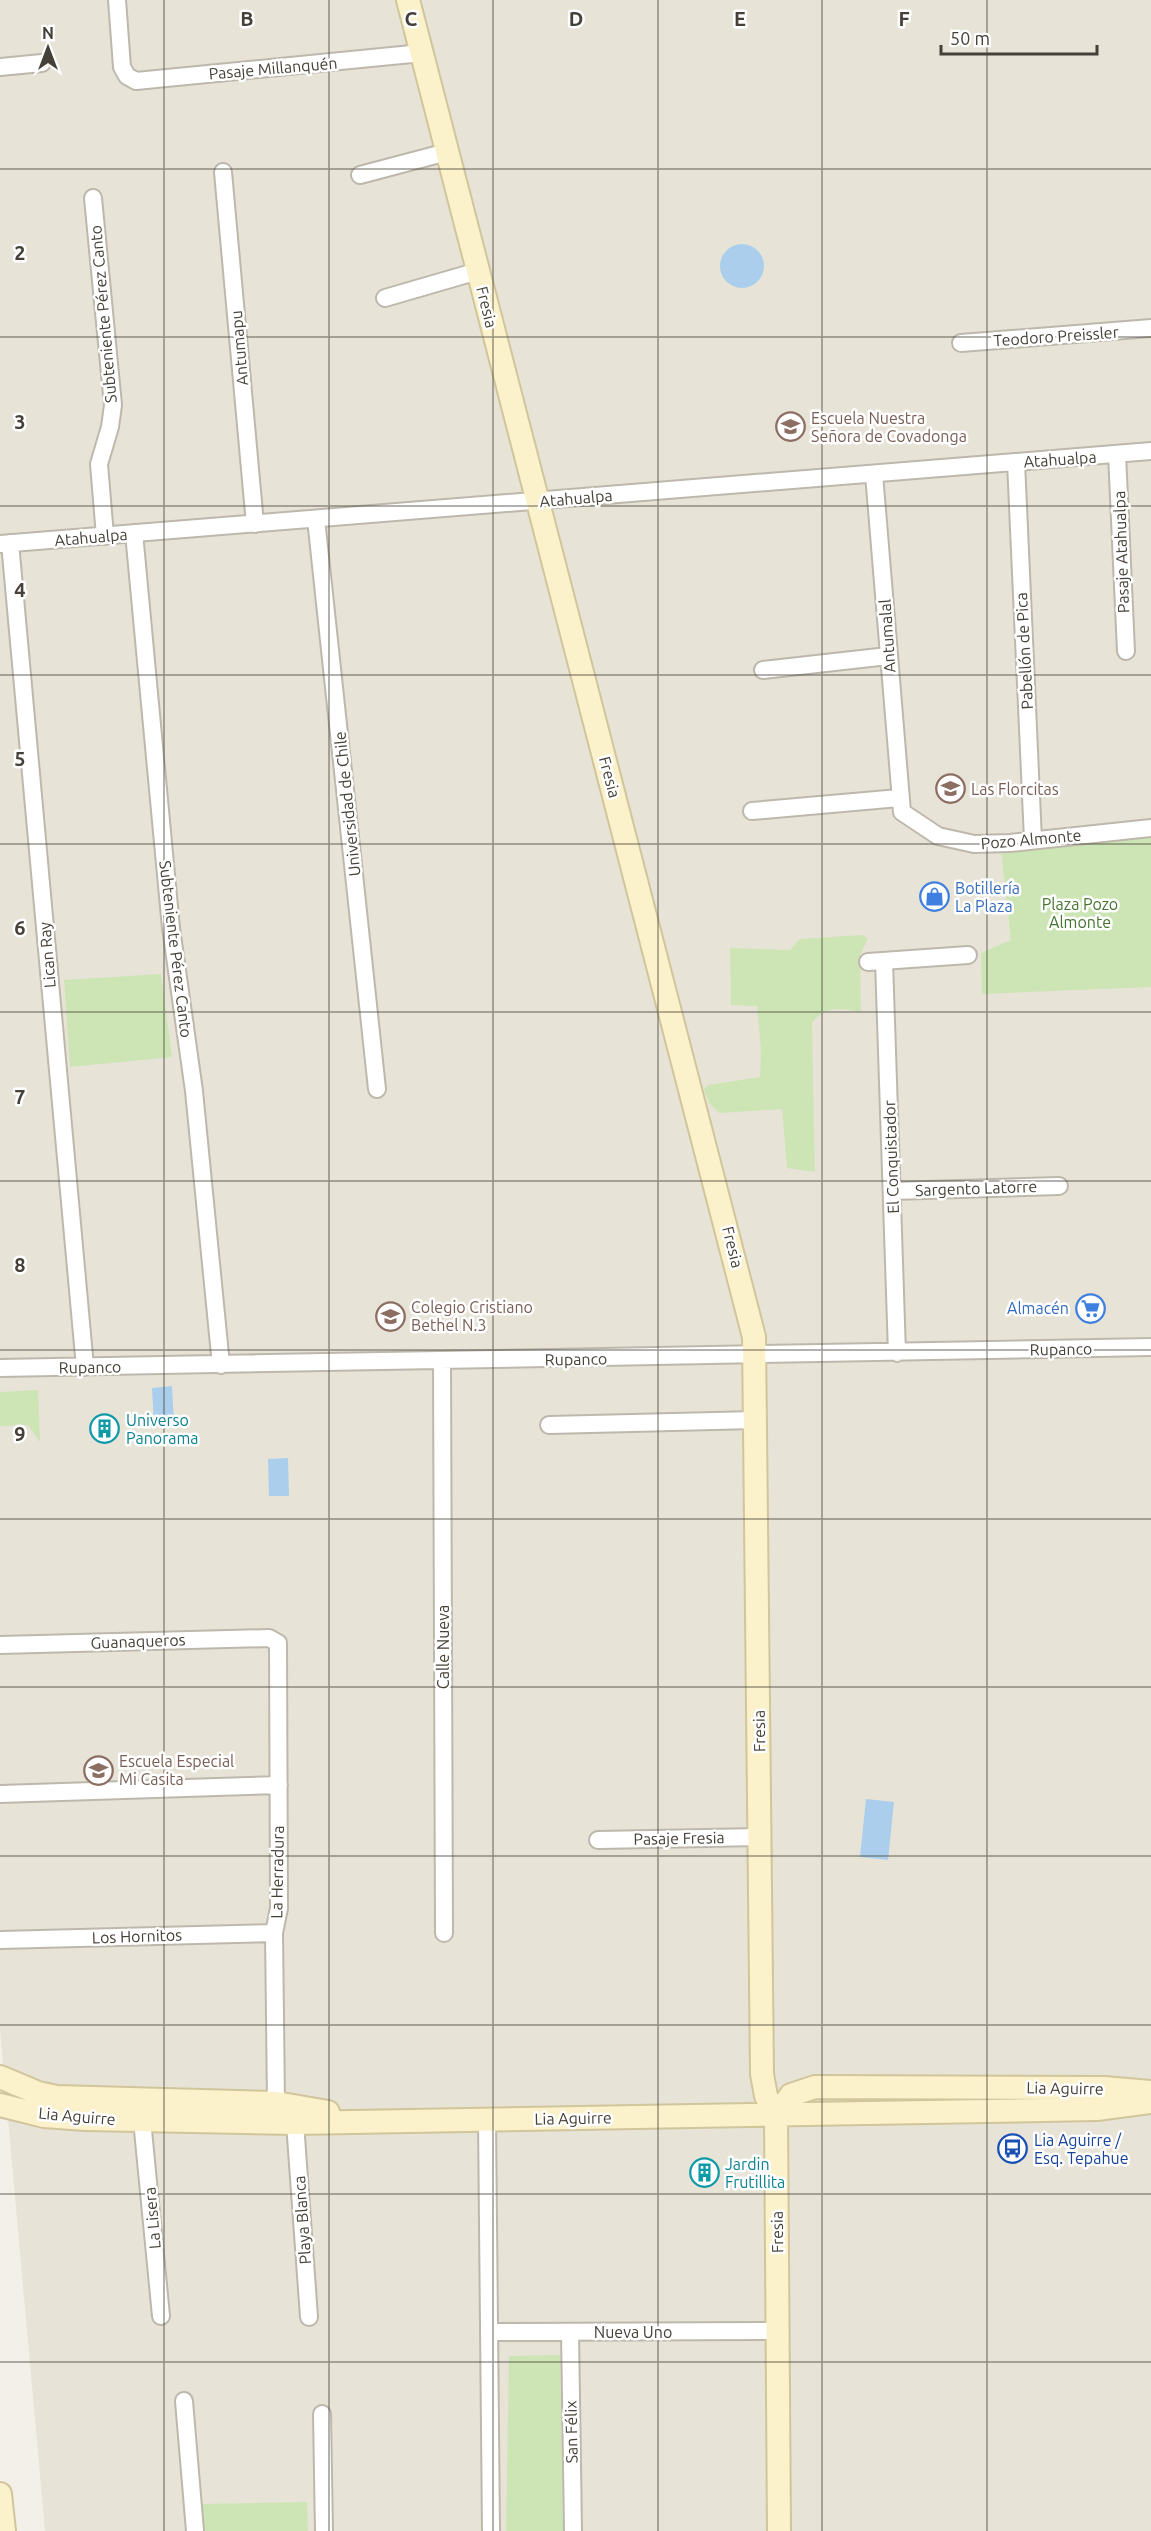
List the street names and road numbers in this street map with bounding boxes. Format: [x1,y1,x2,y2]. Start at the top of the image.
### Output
street label: Pasaje Millanquén [208,53,338,83]
street label: Subteniente Pérez Canto [86,224,120,404]
street label: Fresia [473,284,501,330]
street label: Antumapu [227,310,251,386]
street label: Teodoro Preissler [993,323,1119,349]
street label: Atahualpa [1023,447,1097,471]
street label: Atahualpa [539,486,613,510]
street label: Pasaje Atahualpa [1110,491,1132,613]
street label: Atahualpa [54,525,128,549]
street label: Pabellón de Pica [1012,592,1036,710]
street label: Antumalal [875,599,899,673]
street label: Universidad de Chile [330,731,364,877]
street label: Fresia [596,754,624,800]
street label: Pozo Almonte [980,826,1082,852]
street label: Subteniente Pérez Canto [156,859,196,1039]
street label: Lican Ray [35,921,59,989]
street label: El Conquistador [880,1100,902,1214]
street label: Sargento Latorre [915,1177,1037,1199]
street label: Fresia [719,1224,747,1270]
street label: Rupanco [1030,1339,1092,1359]
street label: Rupanco [545,1349,607,1369]
street label: Rupanco [59,1357,121,1377]
street label: Calle Nueva [434,1605,452,1689]
street label: Guanaqueros [90,1630,186,1652]
street label: Fresia [750,1710,768,1752]
street label: La Herradura [267,1825,287,1919]
street label: Pasaje Fresia [633,1828,725,1848]
street label: Los Hornitos [92,1925,182,1947]
street label: Lia Aguirre [1026,2078,1104,2098]
street label: Lia Aguirre [38,2104,116,2128]
street label: Lia Aguirre [534,2108,612,2128]
street label: Playa Blanca [290,2175,314,2265]
street label: La Lisera [140,2186,164,2250]
street label: Fresia [768,2211,786,2253]
street label: Nueva Uno [594,2323,672,2341]
street label: San Félix [561,2400,581,2464]

